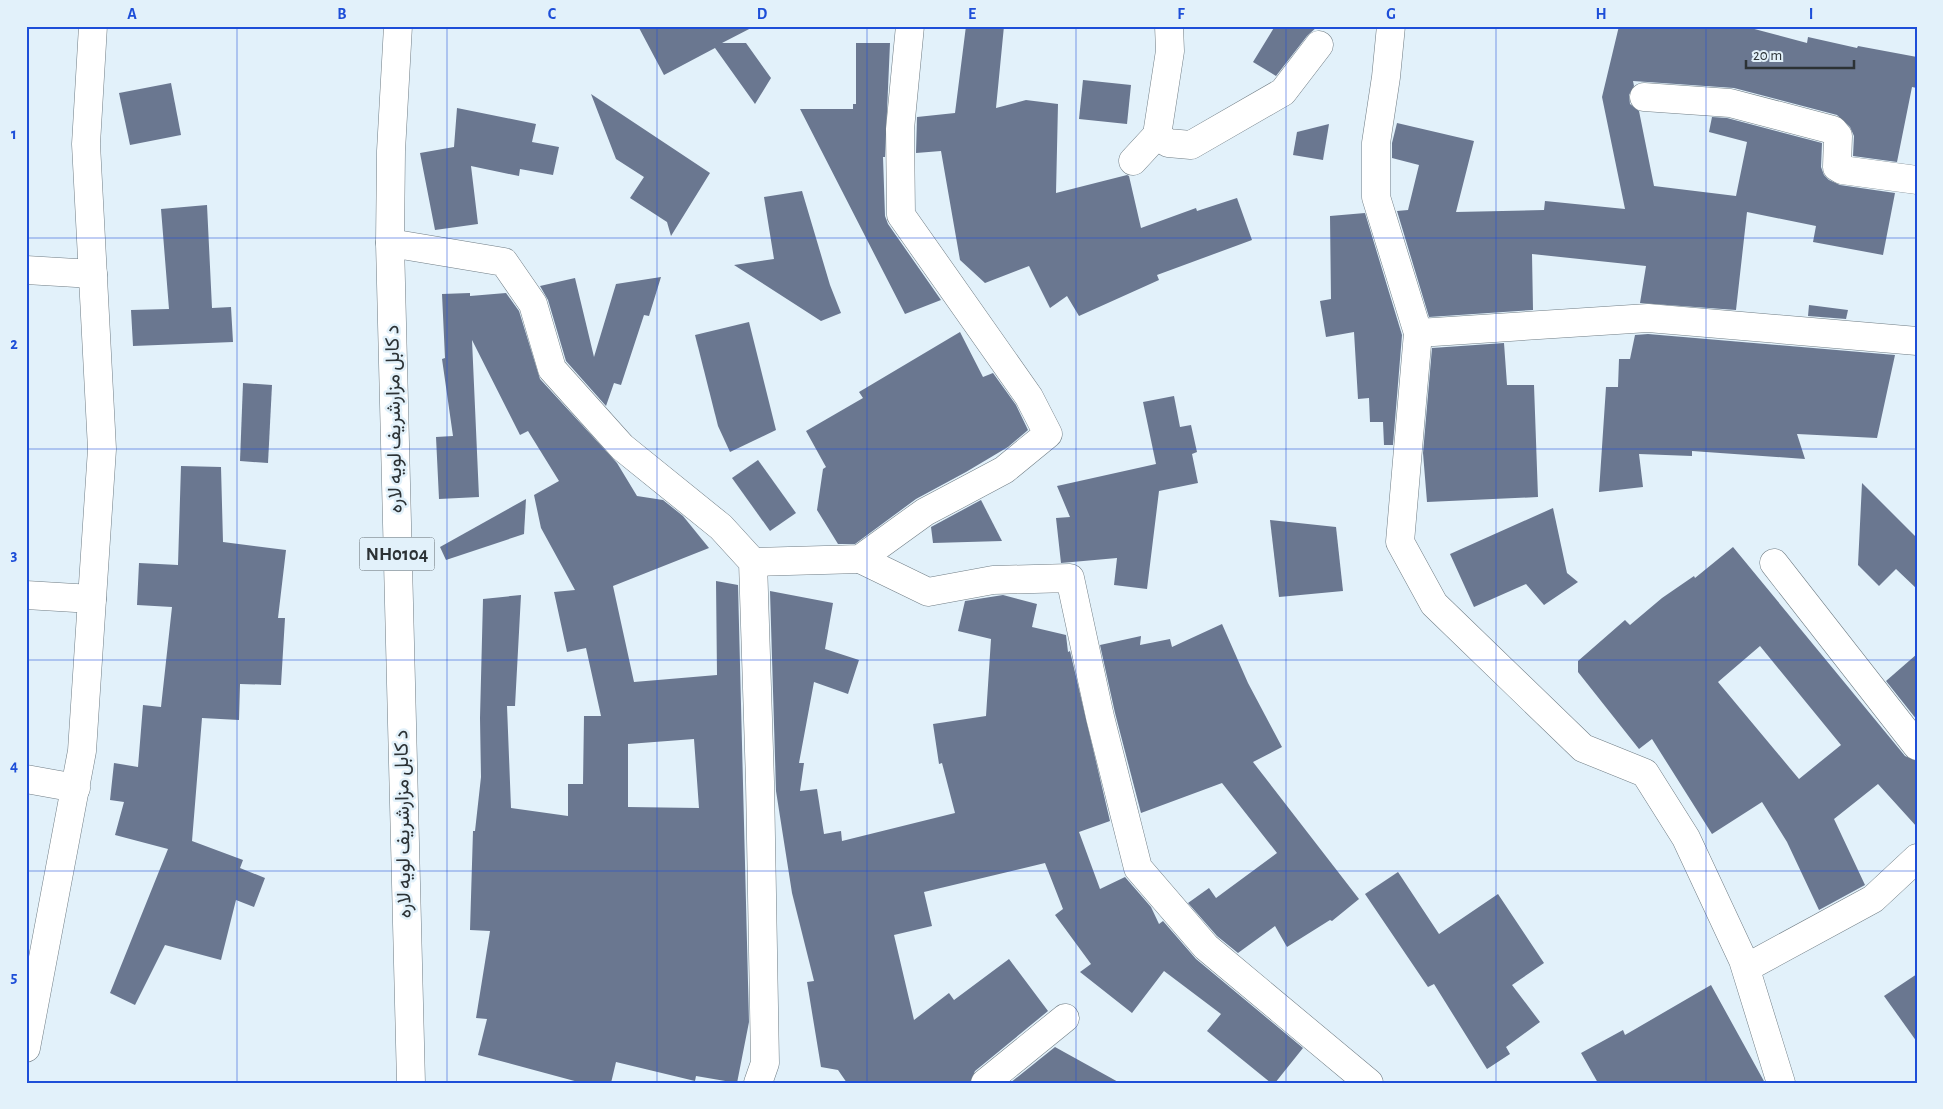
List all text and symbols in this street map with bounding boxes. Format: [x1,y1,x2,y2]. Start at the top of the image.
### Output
text: A [127,6,137,22]
text: B [337,6,347,22]
text: C [548,6,557,22]
text: D [757,6,768,22]
text: E [968,6,976,22]
text: F [1177,6,1185,22]
text: G [1386,6,1396,22]
text: H [1595,6,1607,22]
text: I [1809,6,1813,22]
scale bar [1746,38,1853,70]
text: 20 m [1753,48,1782,63]
text: 1 [11,126,17,142]
street label: د کابل مزارشریف لویه لاره [382,324,408,513]
text: 2 [10,336,18,352]
road number: NH0104 [360,538,434,570]
text: 3 [11,547,18,563]
street label: د کابل مزارشریف لویه لاره [391,729,417,918]
text: 4 [10,758,18,774]
text: 5 [11,969,18,985]

